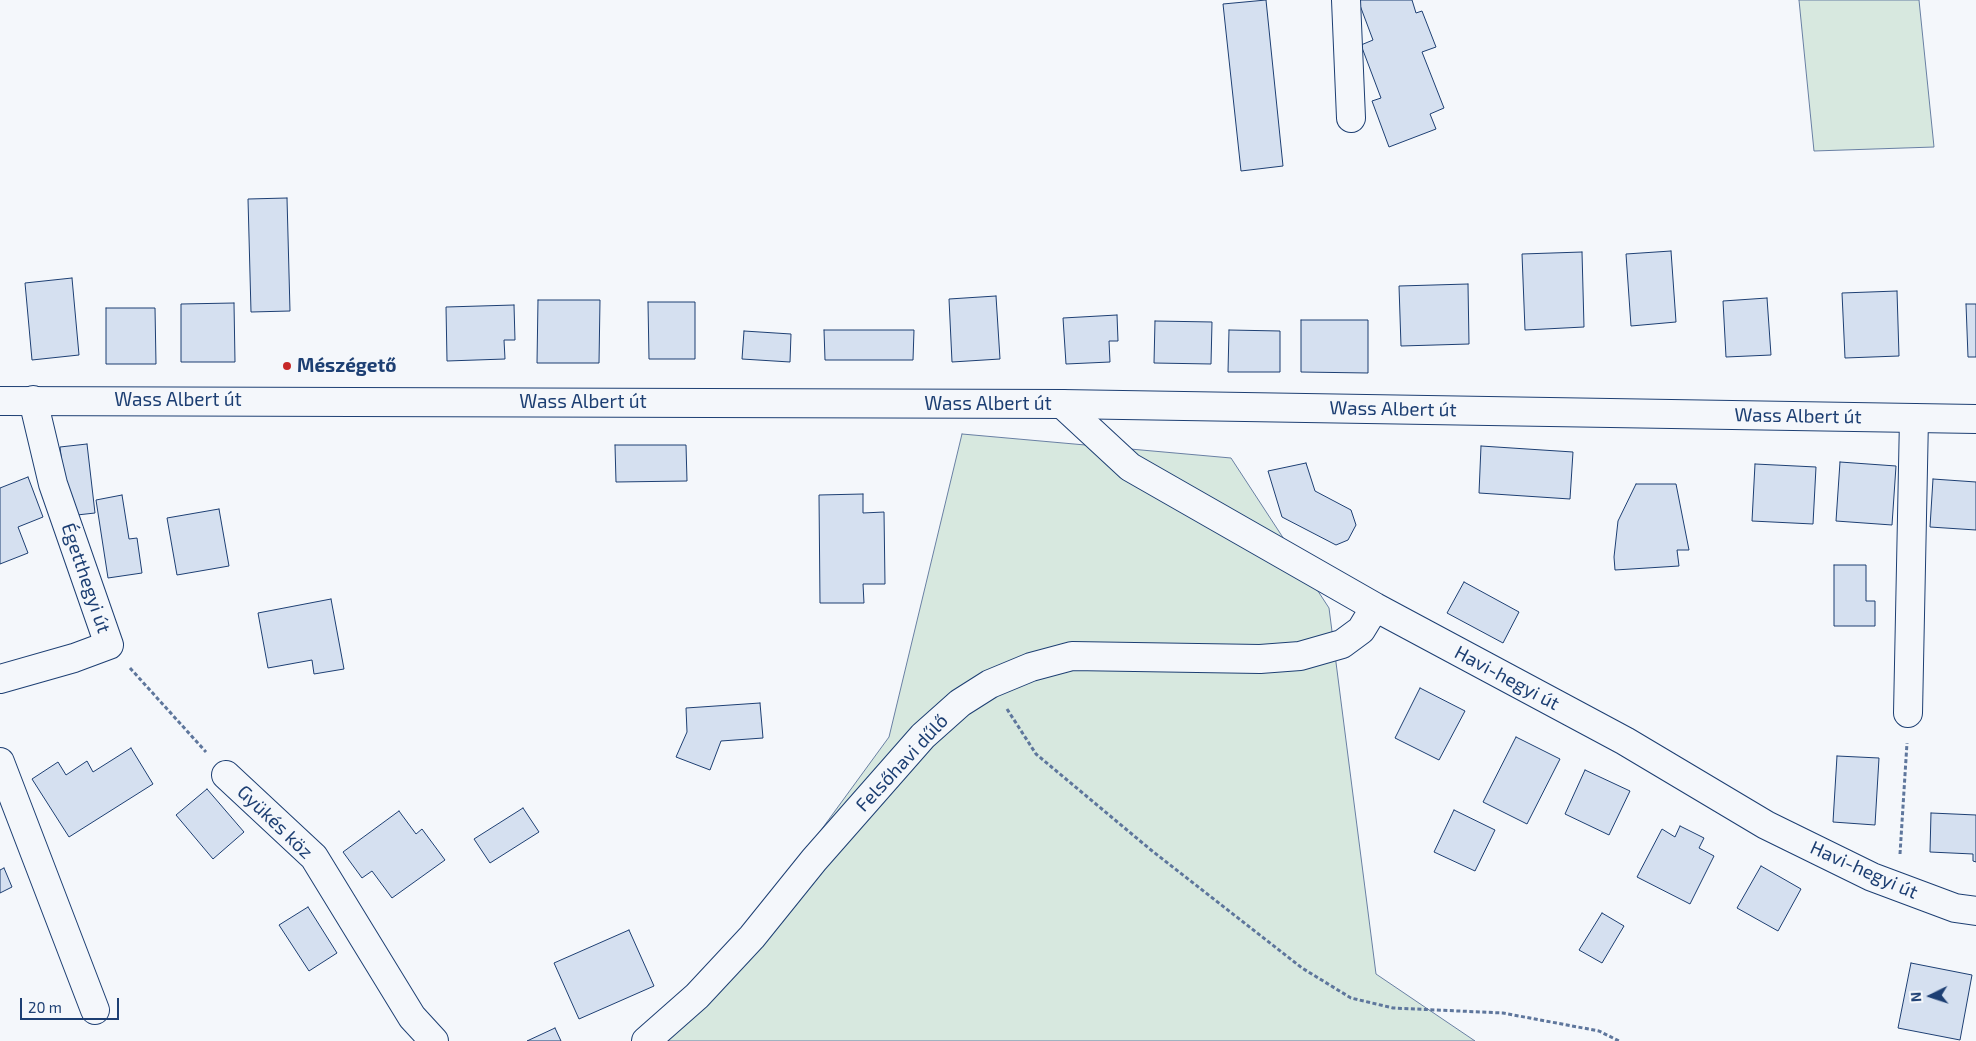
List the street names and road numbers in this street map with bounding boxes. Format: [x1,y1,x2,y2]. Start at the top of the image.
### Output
street label: Wass Albert út [114,389,242,411]
street label: Wass Albert út [519,391,647,413]
street label: Wass Albert út [924,393,1052,415]
street label: Wass Albert út [1329,396,1457,422]
street label: Wass Albert út [1734,403,1862,429]
street label: Égetthegyi út [57,520,115,636]
street label: Havi-hegyi út [1451,641,1563,715]
street label: Felsőhavi dűlő [851,710,953,816]
street label: Gyükés köz [233,780,317,864]
street label: Havi-hegyi út [1807,836,1921,904]

